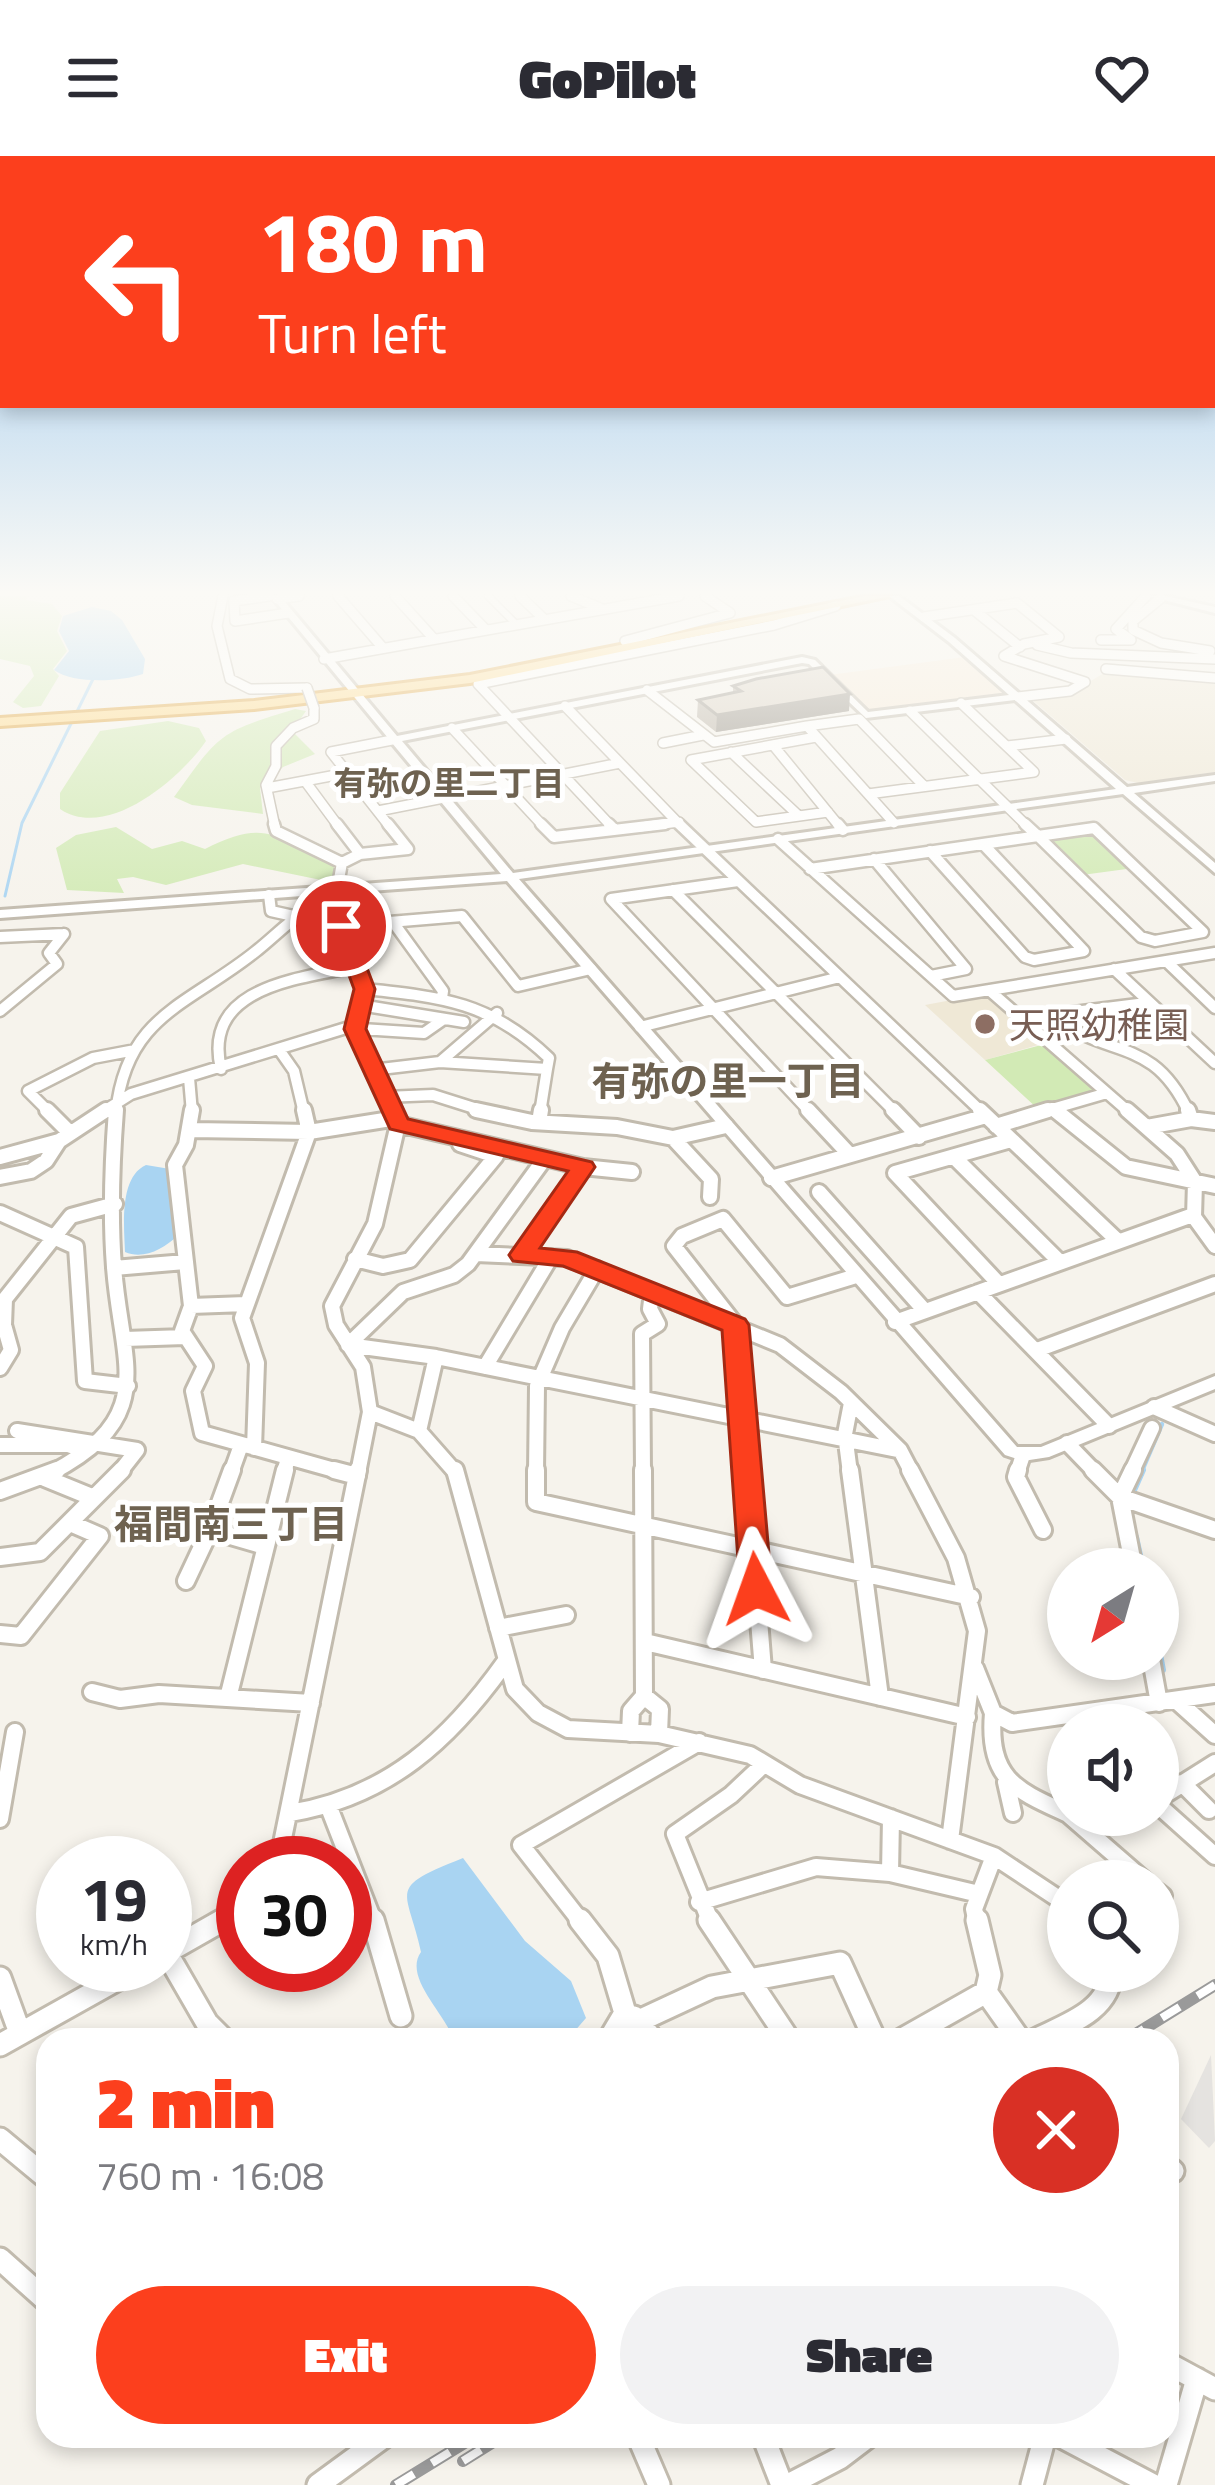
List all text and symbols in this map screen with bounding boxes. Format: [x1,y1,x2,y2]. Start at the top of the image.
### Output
text: GoPilot [519,37,696,119]
icon: menu [60,45,126,111]
icon: heart [1089,45,1155,111]
text: 180 m [258,177,488,305]
icon: left [60,204,216,360]
text: Turn left [258,292,447,374]
district label: 有弥の里二丁目 [334,758,565,808]
pin [290,875,392,977]
icon: arrive [308,893,374,959]
place label: 天照幼稚園 [1009,997,1189,1052]
marker: 天照幼稚園 [972,1011,998,1037]
district label: 有弥の里一丁目 [591,1051,865,1110]
district label: 福間南三丁目 [114,1494,348,1553]
position arrow [693,1526,819,1652]
north arrow [1047,1548,1179,1680]
map controls [1047,1548,1179,1992]
button: sound [1047,1704,1179,1836]
speed limit sign: 30 [216,1836,372,1992]
text: 19 [80,1853,148,1944]
button: search [1047,1860,1179,1992]
text: km/h [80,1921,148,1967]
text: 2 min [96,2046,275,2156]
button: close [993,2067,1119,2193]
text: 760 m · 16:08 [96,2146,324,2205]
button: Exit [96,2286,596,2424]
button: Share [620,2286,1119,2424]

